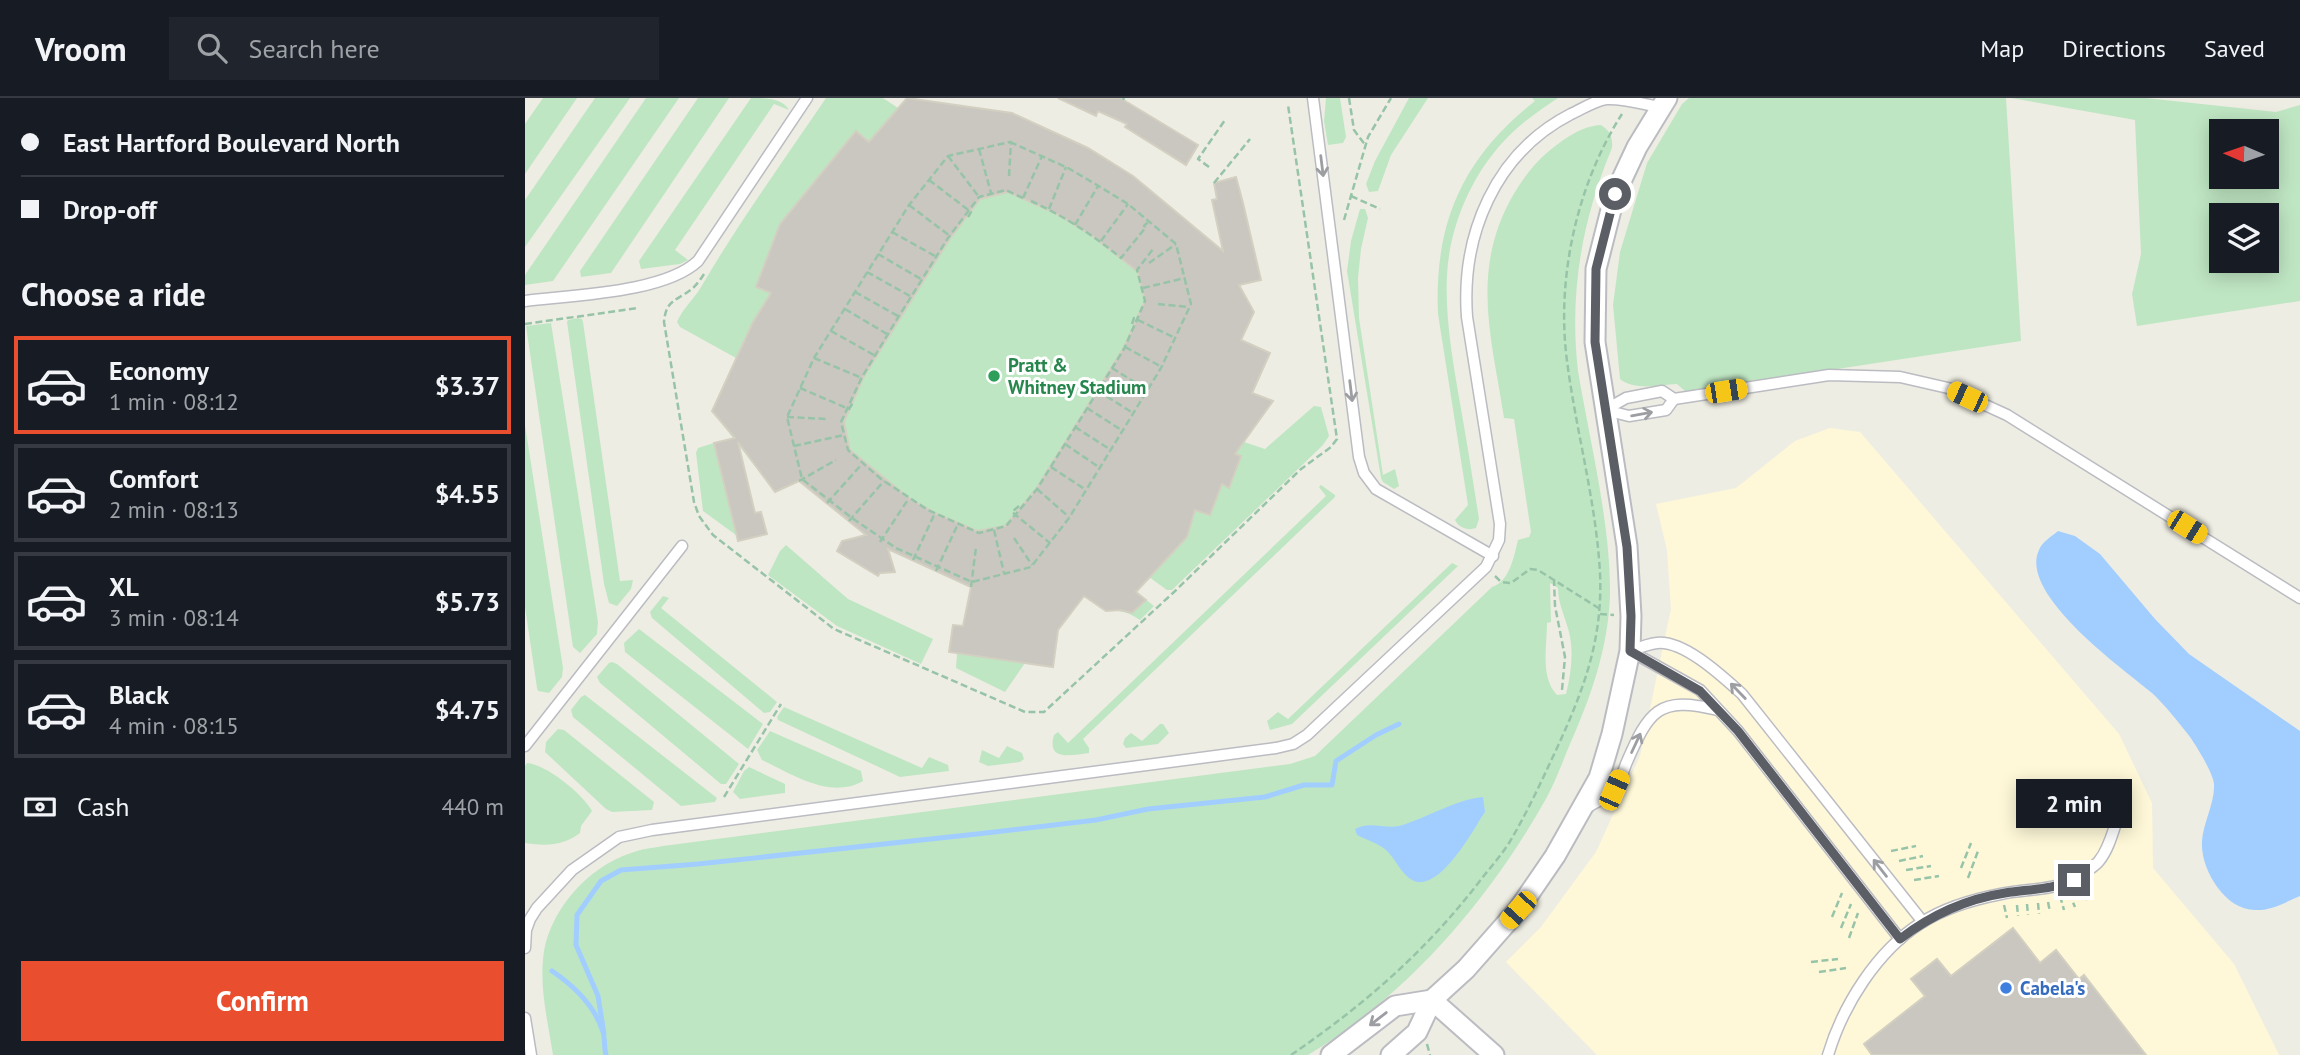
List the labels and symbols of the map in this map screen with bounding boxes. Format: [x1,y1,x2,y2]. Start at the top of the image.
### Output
north arrow [2209,119,2279,189]
one-way arrow [1316,154,1329,177]
route start [1599,178,1631,210]
place label: Pratt & Whitney Stadium [1008,353,1146,399]
marker: Pratt & Whitney Stadium [986,368,1002,384]
car [1704,377,1749,405]
car [1944,379,1991,415]
one-way arrow [1345,380,1358,402]
one-way arrow [1630,407,1653,420]
car [2164,507,2211,547]
one-way arrow [1729,683,1746,700]
one-way arrow [1629,733,1643,754]
car [1596,767,1633,813]
callout: 2 min [2016,778,2132,828]
one-way arrow [1872,860,1888,878]
route end [2058,864,2090,896]
car [1497,887,1540,933]
place label: Cabela's [2020,976,2085,1000]
marker: Cabela's [1998,980,2014,996]
one-way arrow [1369,1012,1388,1027]

